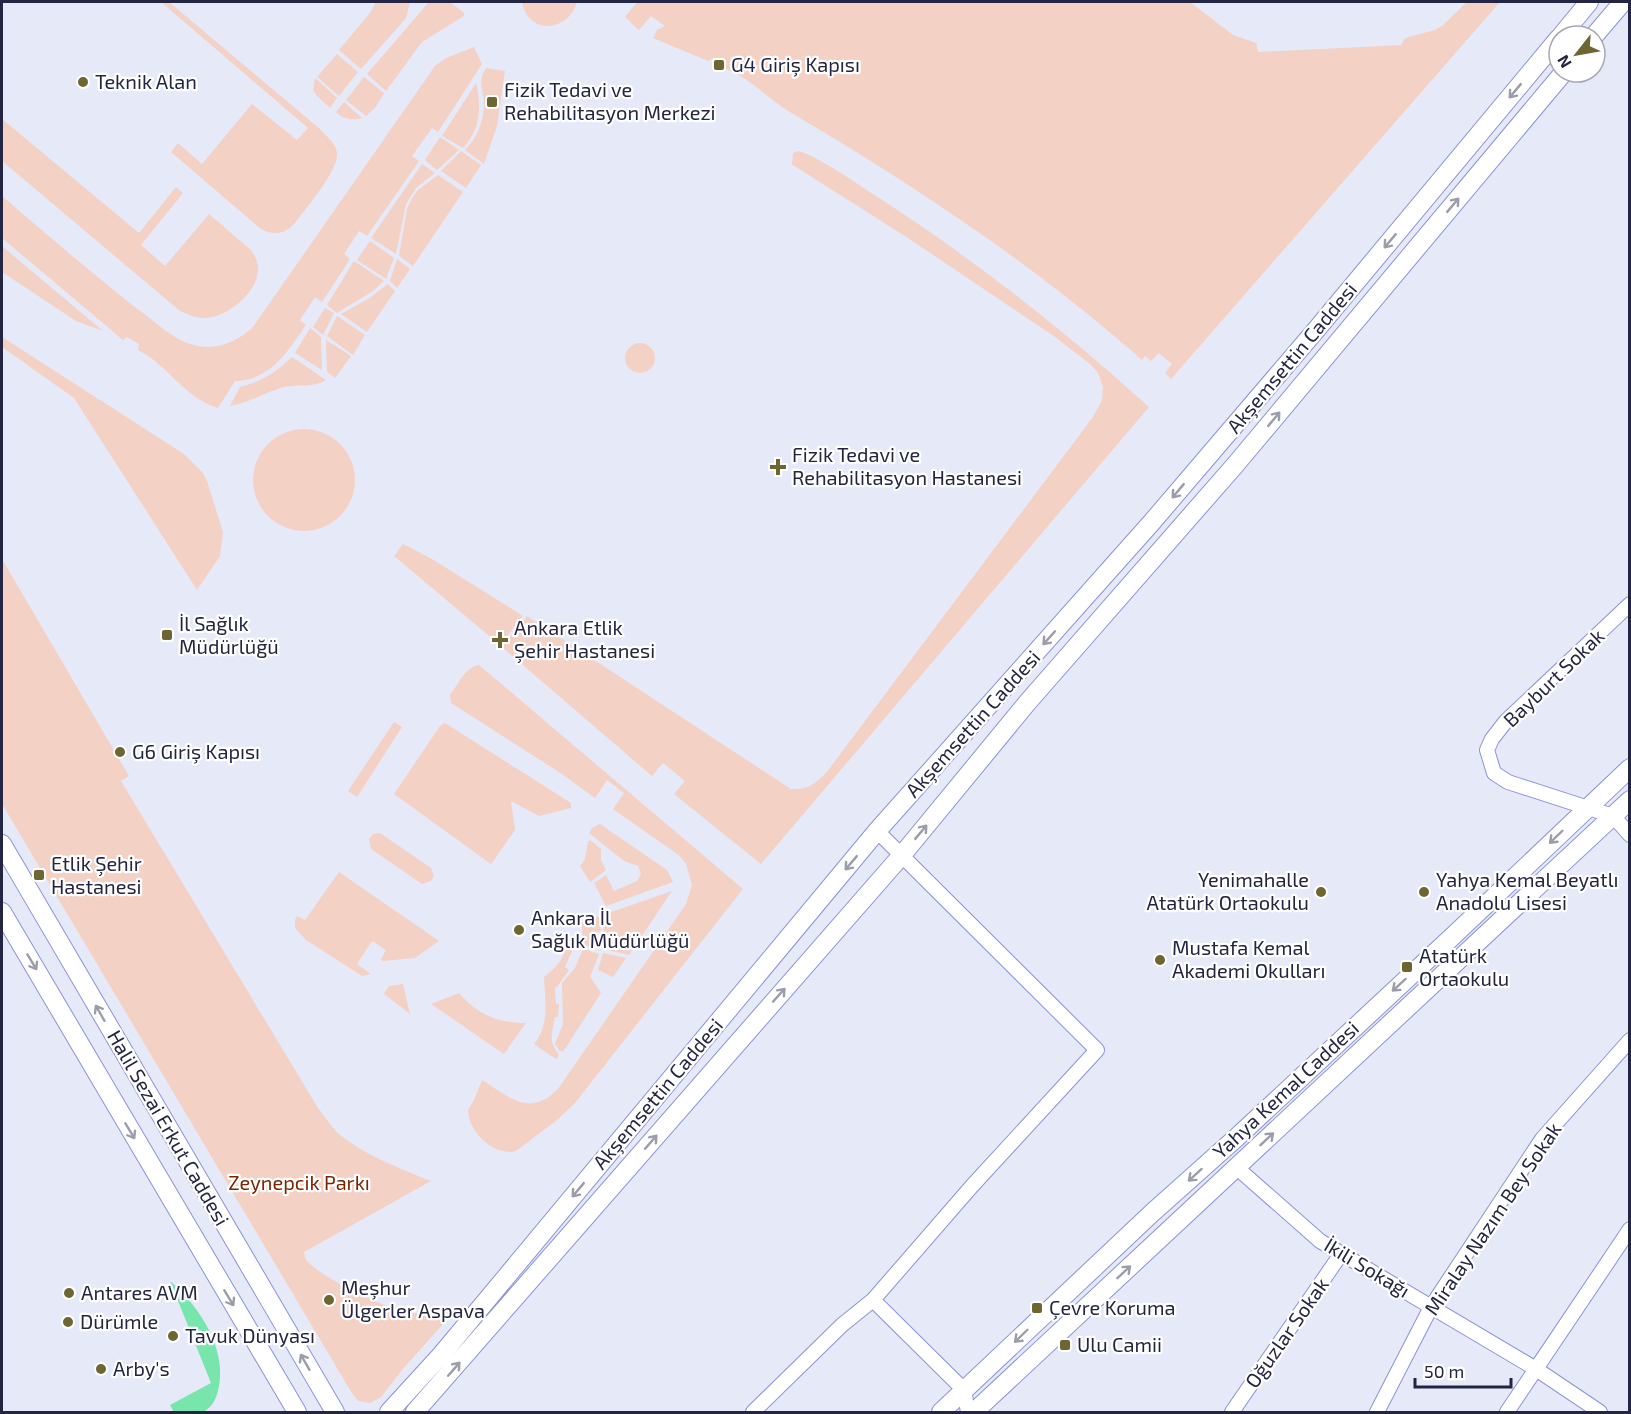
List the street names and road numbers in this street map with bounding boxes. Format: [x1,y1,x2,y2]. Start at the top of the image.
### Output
street label: Akşemsettin Caddesi [1221,277,1362,438]
street label: Bayburt Sokak [1498,623,1609,731]
street label: Akşemsettin Caddesi [900,645,1045,802]
street label: Akşemsettin Caddesi [587,1013,728,1174]
street label: Yahya Kemal Caddesi [1207,1015,1363,1163]
street label: Halil Sezai Erkut Caddesi [103,1025,235,1230]
street label: Miralay Nazım Bey Sokak [1419,1118,1566,1319]
street label: İkili Sokağı [1320,1232,1415,1302]
street label: Oğuzlar Sokak [1239,1273,1333,1392]

